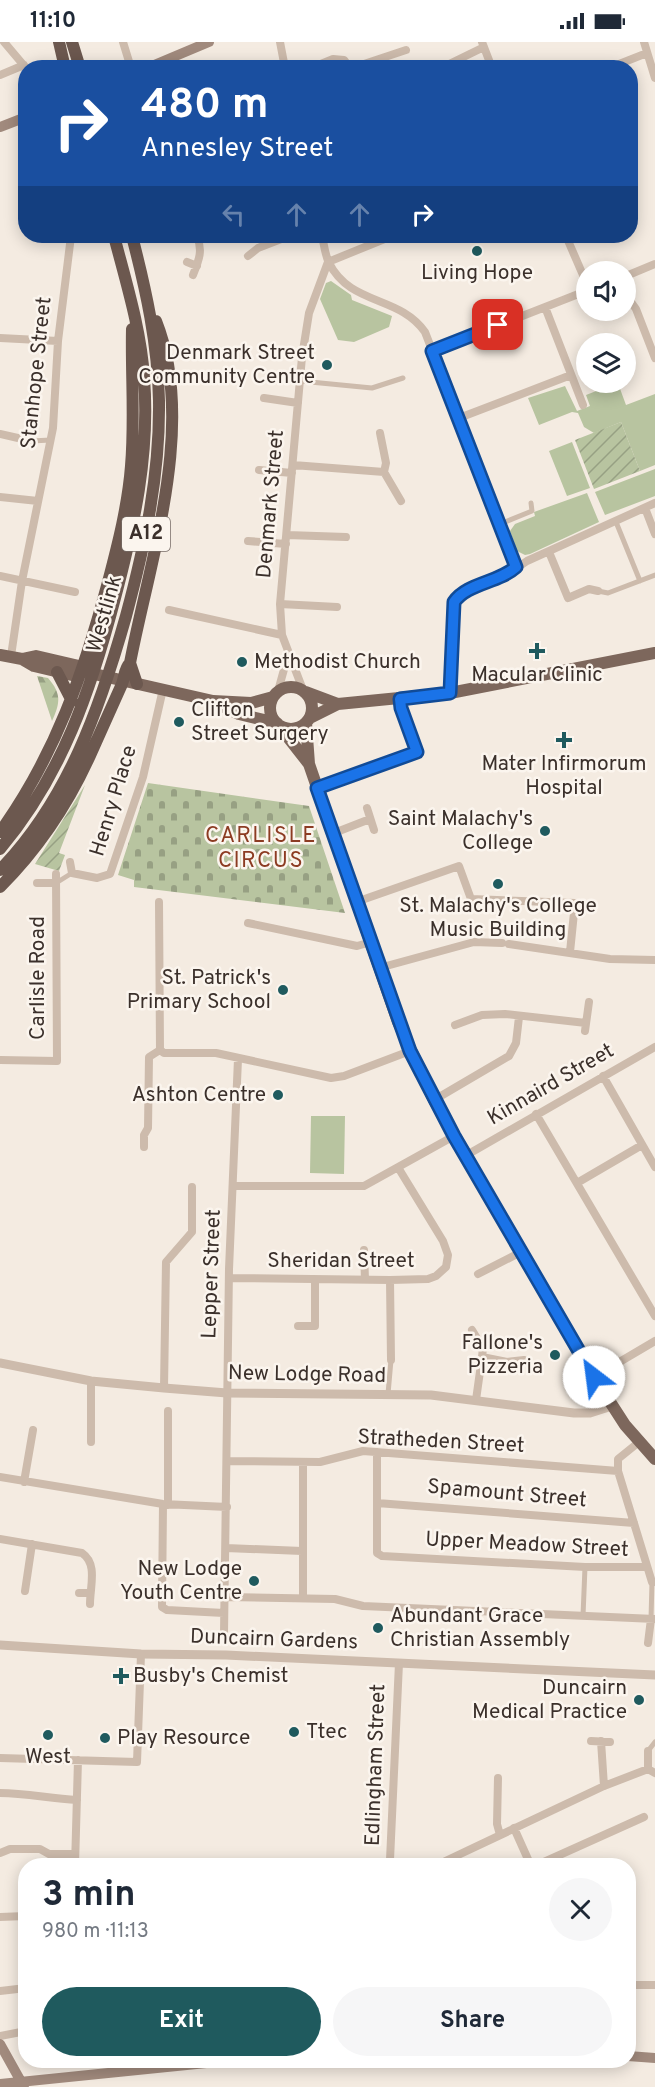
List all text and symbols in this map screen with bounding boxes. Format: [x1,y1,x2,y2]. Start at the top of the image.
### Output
text: 11:10 [30,8,76,35]
text: 480 m [141,80,269,133]
icon: right [42,84,120,162]
text: Annesley Street [141,132,333,166]
icon: left [217,198,250,231]
icon: ahead [280,198,313,231]
icon: ahead [343,198,376,231]
icon: right [406,198,439,231]
marker: Living Hope [470,244,484,258]
place label: Living Hope [421,260,533,287]
map controls [576,261,636,393]
button: sound [576,261,636,321]
street label: Stanhope Street [16,295,58,451]
pin [472,299,523,350]
icon: arrive [481,308,514,341]
button: layers [576,333,636,393]
place label: Denmark Street Community Centre [138,340,315,391]
marker: Denmark Street Community Centre [320,358,334,372]
street label: Denmark Street [251,429,291,579]
road number: A12 [122,517,170,551]
street label: Westlink [81,572,129,656]
marker: Macular Clinic [528,642,546,660]
place label: Methodist Church [254,649,421,676]
marker: Methodist Church [235,655,249,669]
place label: Macular Clinic [471,662,603,689]
place label: Clifton Street Surgery [191,697,329,748]
marker: Clifton Street Surgery [172,715,186,729]
marker: Mater Infirmorum Hospital [555,731,573,749]
street label: Henry Place [84,742,144,860]
place label: Mater Infirmorum Hospital [482,751,646,802]
place label: Saint Malachy's College [388,806,533,857]
district label: CARLISLE CIRCUS [205,823,317,875]
marker: Saint Malachy's College [538,824,552,838]
marker: St. Malachy's College Music Building [491,877,505,891]
place label: St. Malachy's College Music Building [399,893,597,944]
street label: Carlisle Road [25,916,52,1040]
place label: St. Patrick's Primary School [127,965,271,1016]
marker: St. Patrick's Primary School [276,983,290,997]
street label: Kinnaird Street [483,1038,619,1132]
place label: Ashton Centre [132,1082,266,1109]
marker: Ashton Centre [271,1088,285,1102]
street label: Lepper Street [196,1209,228,1339]
street label: Sheridan Street [267,1248,415,1275]
place label: Fallone's Pizzeria [461,1330,543,1381]
position arrow [562,1345,626,1409]
marker: Fallone's Pizzeria [548,1348,562,1362]
street label: New Lodge Road [228,1360,386,1390]
street label: Stratheden Street [357,1424,525,1460]
street label: Spamount Street [426,1474,588,1514]
street label: Upper Meadow Street [425,1526,629,1564]
place label: New Lodge Youth Centre [120,1556,242,1607]
marker: New Lodge Youth Centre [247,1574,261,1588]
place label: Abundant Grace Christian Assembly [390,1603,570,1654]
marker: Abundant Grace Christian Assembly [371,1621,385,1635]
street label: Duncairn Gardens [189,1624,359,1656]
place label: Busby's Chemist [133,1663,288,1690]
marker: Busby's Chemist [114,1669,128,1683]
place label: Duncairn Medical Practice [472,1675,627,1726]
street label: Edlingham Street [360,1683,392,1847]
marker: Duncairn Medical Practice [632,1693,646,1707]
place label: Ttec [306,1719,348,1746]
place label: Play Resource [117,1725,250,1752]
marker: Ttec [287,1725,301,1739]
marker: West [41,1728,55,1742]
marker: Play Resource [98,1731,112,1745]
place label: West [25,1744,71,1771]
text: 3 min [42,1873,136,1919]
button: close [549,1878,612,1941]
text: 980 m · 11:13 [42,1919,149,1945]
button: Exit [42,1987,321,2056]
button: Share [333,1987,612,2056]

